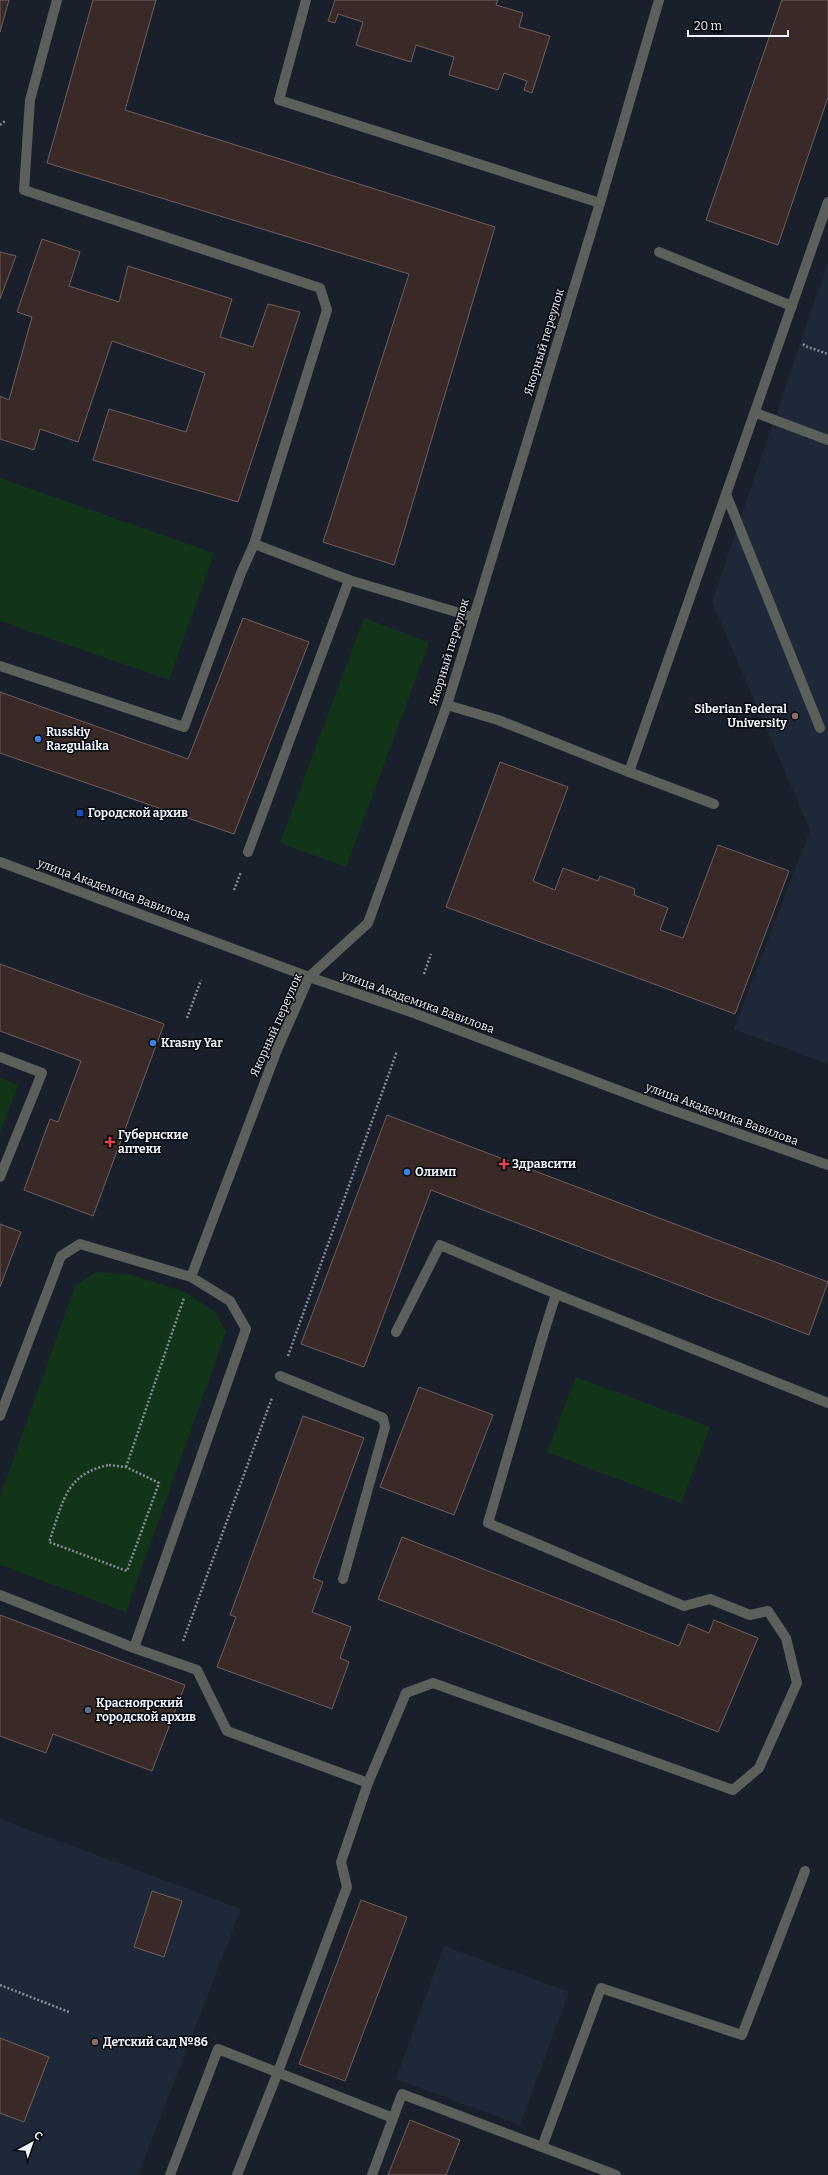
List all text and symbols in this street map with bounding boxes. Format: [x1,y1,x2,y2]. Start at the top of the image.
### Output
scale bar [688,12,788,38]
text: 20 m [694,19,723,33]
street label: Якорный переулок [521,287,567,397]
street label: Якорный переулок [426,597,472,707]
place label: Siberian Federal University [694,702,787,730]
marker: Siberian Federal University [790,711,800,721]
place label: Russkiy Razgulaika [46,725,109,753]
marker: Russkiy Razgulaika [33,734,43,744]
place label: Городской архив [88,806,188,820]
marker: Городской архив [75,808,85,818]
street label: улица Академика Вавилова [35,855,193,924]
street label: улица Академика Вавилова [339,967,497,1036]
street label: Якорный переулок [247,971,305,1079]
place label: Krasny Yar [161,1036,223,1050]
marker: Krasny Yar [148,1038,158,1048]
street label: улица Академика Вавилова [643,1079,801,1148]
place label: Губернские аптеки [118,1128,189,1156]
marker: Губернские аптеки [105,1137,115,1147]
place label: Здравсити [512,1157,576,1171]
marker: Здравсити [499,1159,509,1169]
place label: Олимп [415,1165,456,1179]
marker: Олимп [402,1167,412,1177]
place label: Красноярский городской архив [96,1696,196,1724]
marker: Красноярский городской архив [83,1705,93,1715]
place label: Детский сад №86 [103,2035,208,2049]
marker: Детский сад №86 [90,2037,100,2047]
north arrow [12,2123,52,2163]
text: С [31,2129,45,2143]

